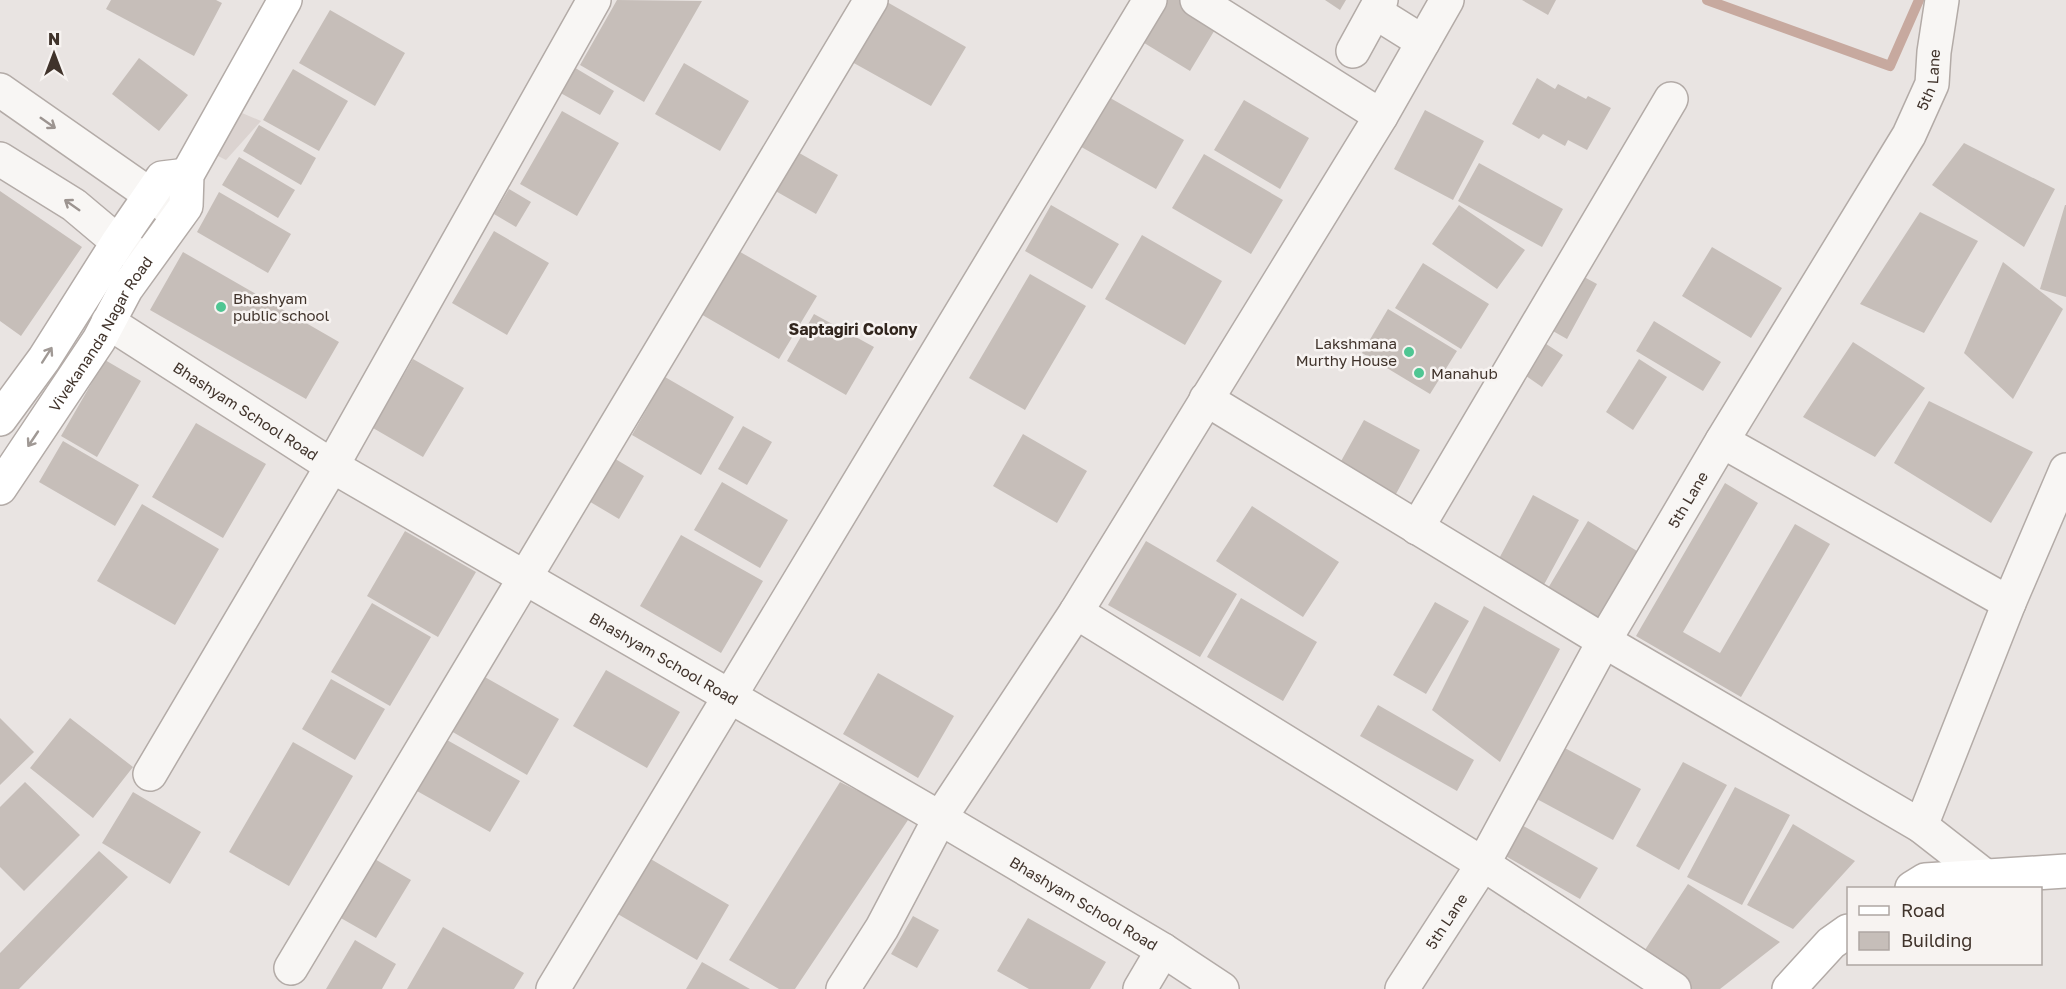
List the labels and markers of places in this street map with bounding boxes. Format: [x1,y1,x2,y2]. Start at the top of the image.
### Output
place label: Bhashyam public school [233,289,330,324]
marker: Bhashyam public school [214,300,228,314]
place label: Lakshmana Murthy House [1296,334,1397,369]
marker: Lakshmana Murthy House [1402,345,1416,359]
place label: Manahub [1431,364,1498,382]
marker: Manahub [1412,366,1426,380]

